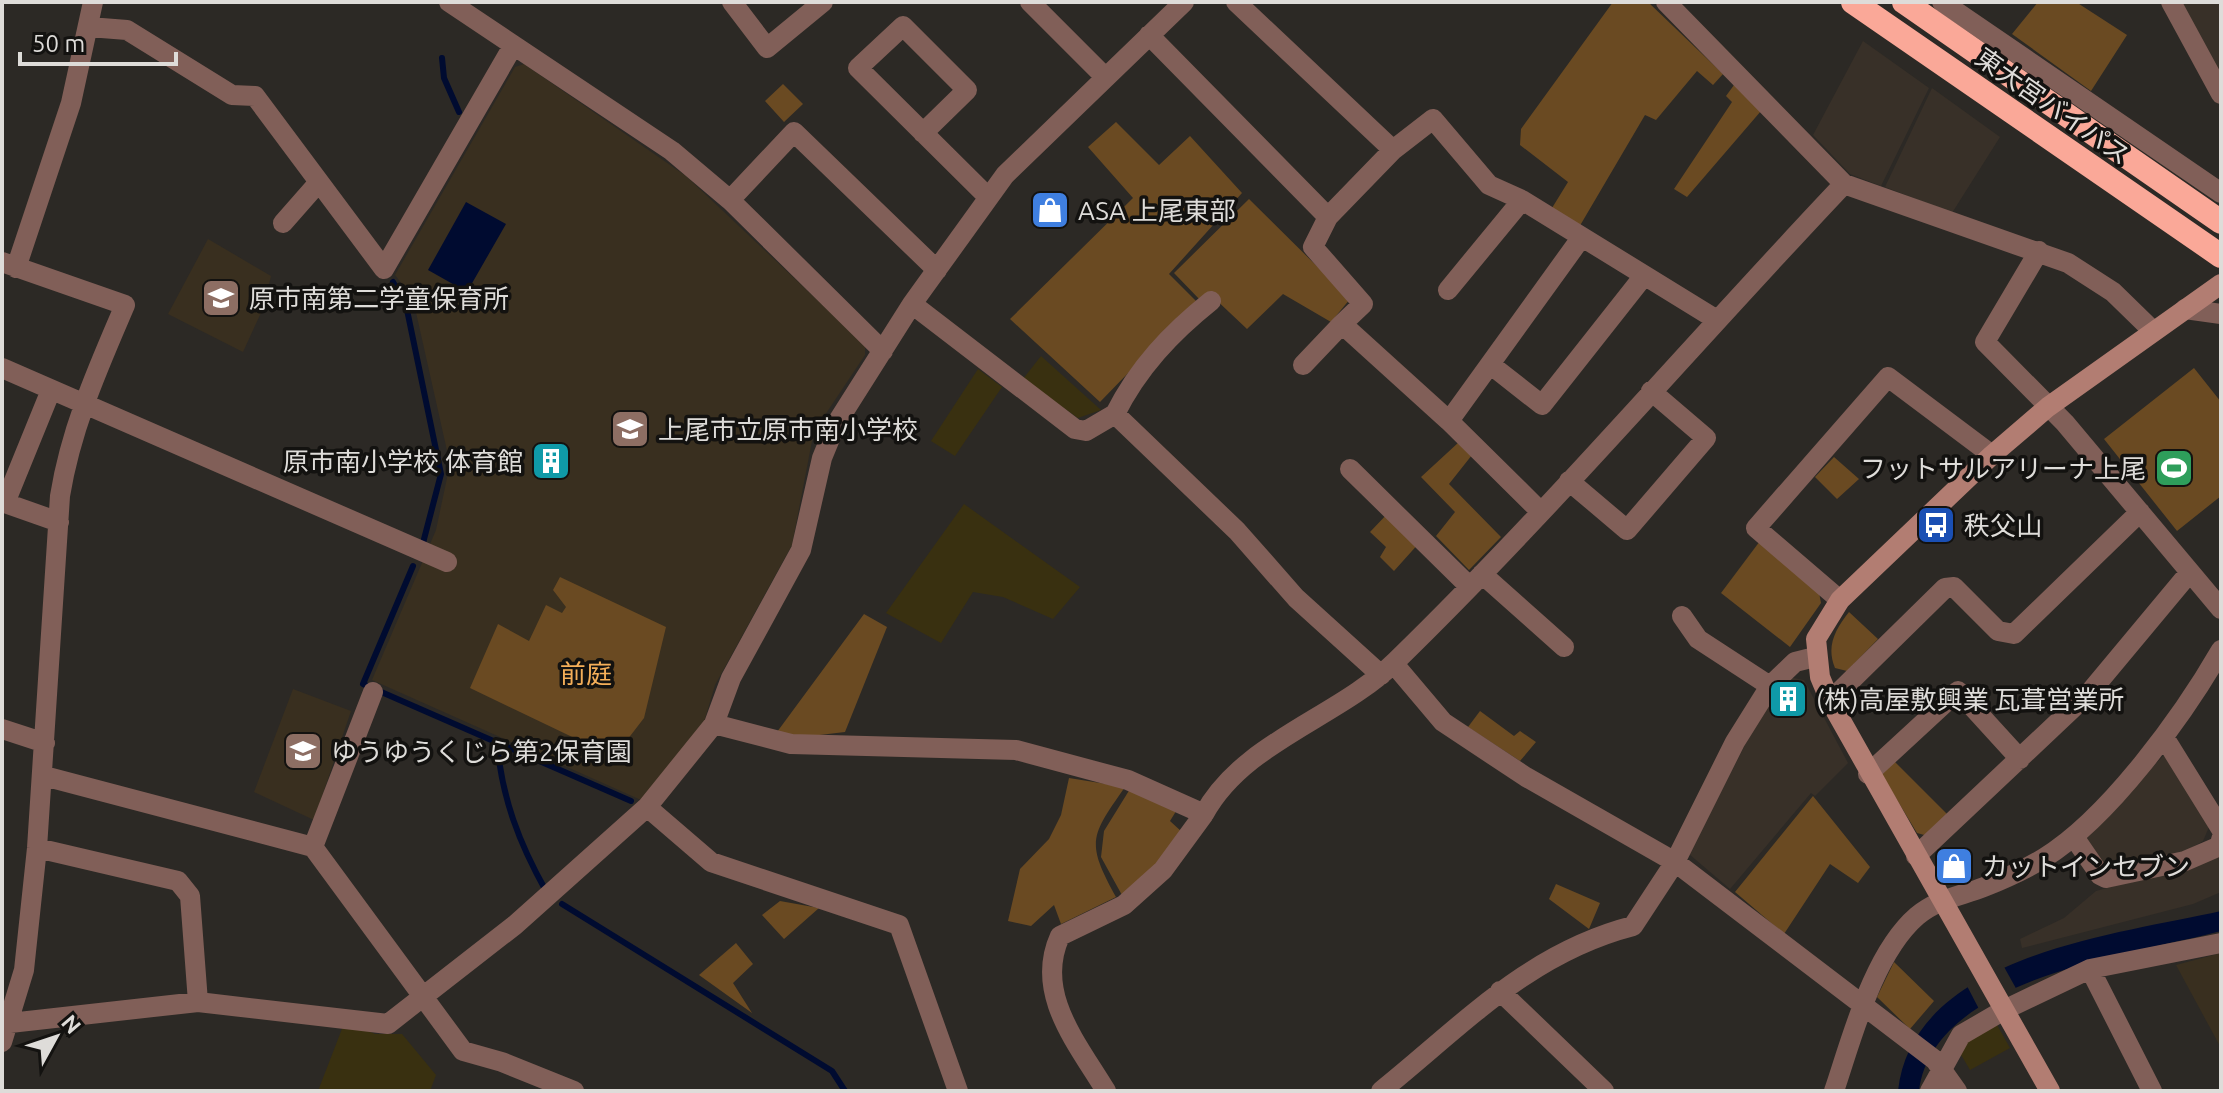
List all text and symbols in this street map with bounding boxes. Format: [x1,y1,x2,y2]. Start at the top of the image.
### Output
scale bar [20,16,176,66]
text: 50 m [32,30,85,57]
street label: 東大宮バイパス [1970,42,2136,170]
shop icon: ASA 上尾東部 [1029,189,1071,231]
place label: ASA 上尾東部 [1078,196,1236,225]
school or university icon: 原市南第二学童保育所 [200,277,242,319]
place label: 原市南第二学童保育所 [249,284,509,313]
school or university icon: 上尾市立原市南小学校 [609,408,651,450]
place label: 上尾市立原市南小学校 [658,415,918,444]
building icon: 原市南小学校 体育館 [530,440,572,482]
place label: 原市南小学校 体育館 [283,447,523,476]
sports icon: フットサルアリーナ上尾 [2153,447,2195,489]
place label: フットサルアリーナ上尾 [1860,454,2146,483]
bus stop icon: 秩父山 [1915,504,1957,546]
place label: 秩父山 [1964,511,2042,540]
park label: 前庭 [560,659,612,688]
building icon: (株)高屋敷興業 瓦葺営業所 [1767,678,1809,720]
place label: (株)高屋敷興業 瓦葺営業所 [1816,685,2124,714]
school or university icon: ゆうゆうくじら第2保育園 [282,730,324,772]
place label: ゆうゆうくじら第2保育園 [331,737,632,766]
shop icon: カットインセブン [1933,845,1975,887]
place label: カットインセブン [1982,852,2190,881]
north arrow [16,997,96,1077]
text: N [57,1009,87,1038]

